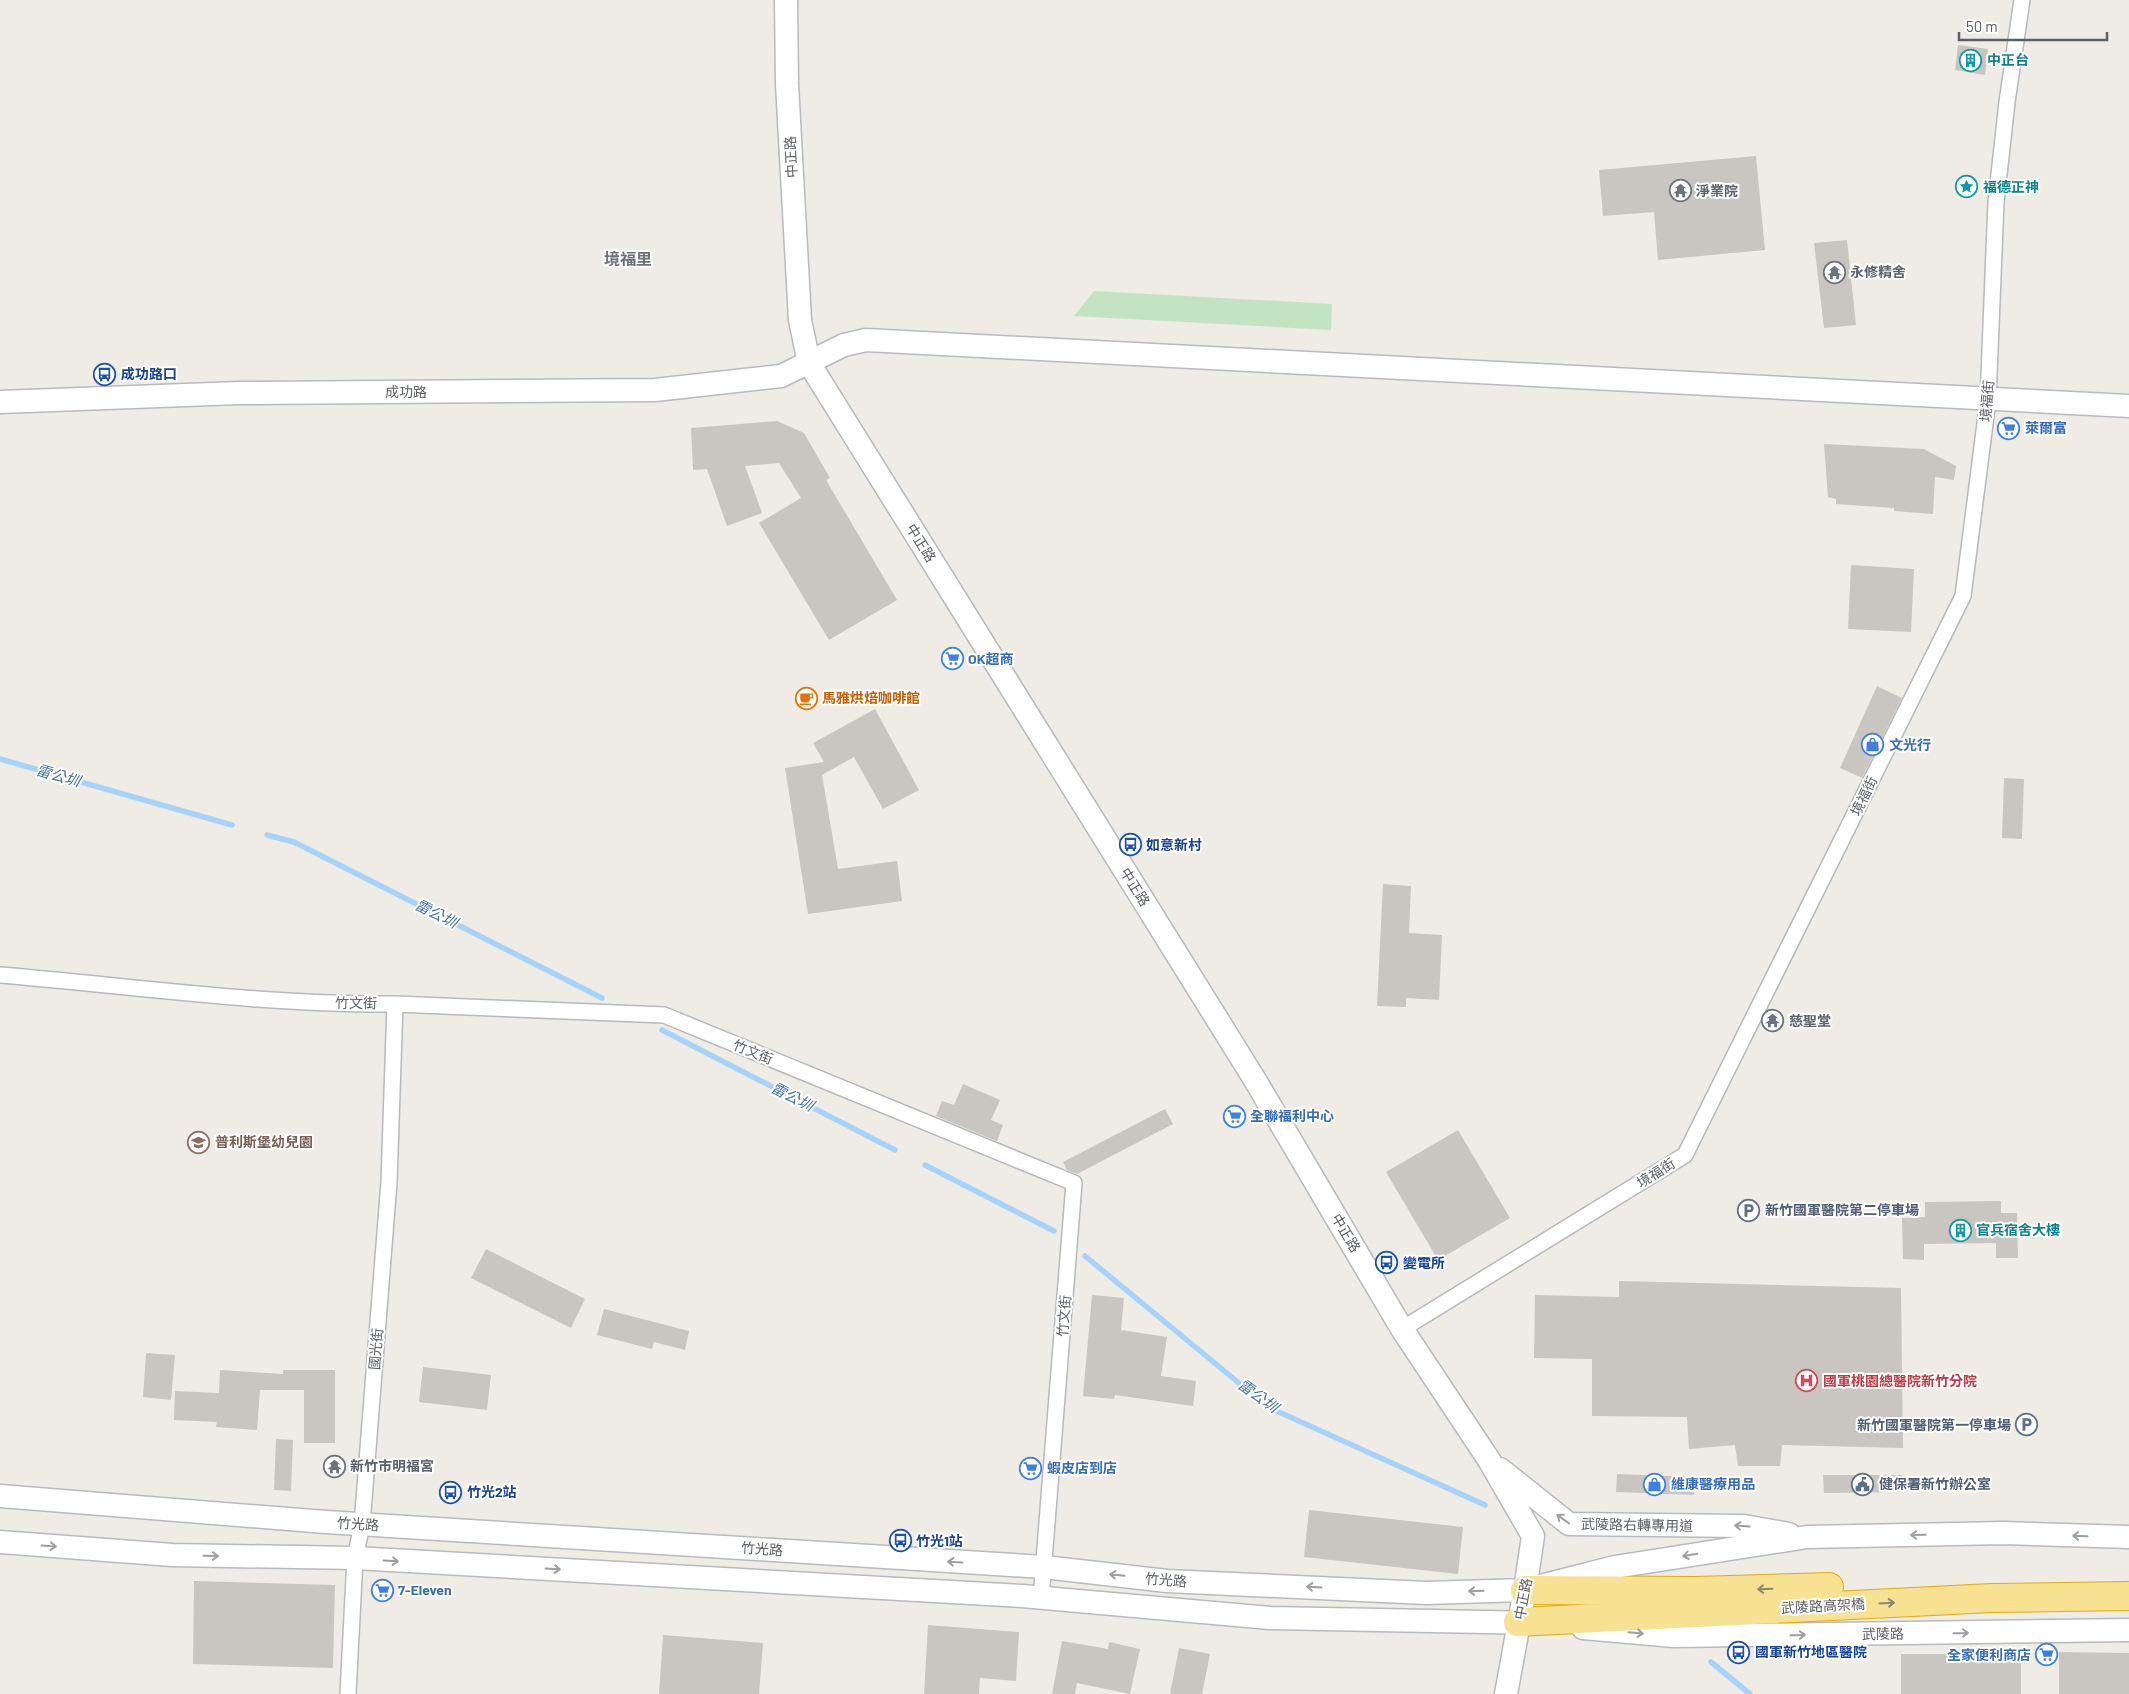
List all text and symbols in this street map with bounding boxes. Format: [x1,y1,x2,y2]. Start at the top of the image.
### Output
scale bar [1959,10,2106,42]
text: 50 m [1966,17,1998,35]
building icon: 中正台 [1959,48,1983,72]
place label: 中正台 [1987,51,2029,68]
street label: 中正路 [781,136,800,178]
place icon: 福德正神 [1955,175,1979,199]
place label: 福德正神 [1983,178,2039,195]
temple icon: 淨業院 [1668,179,1692,203]
place label: 淨業院 [1696,182,1738,199]
district label: 境福里 [604,249,652,268]
temple icon: 永修精舍 [1822,260,1846,284]
place label: 永修精舍 [1850,263,1906,280]
bus stop icon: 成功路口 [93,362,117,386]
place label: 成功路口 [121,365,177,382]
street label: 境福街 [1976,379,1997,423]
street label: 成功路 [385,383,427,400]
supermarket icon: 萊爾富 [1997,416,2021,440]
place label: 萊爾富 [2025,419,2067,436]
street label: 中正路 [903,520,940,565]
supermarket icon: OK超商 [940,647,964,671]
place label: OK超商 [968,650,1013,667]
cafe icon: 馬雅烘焙咖啡館 [794,686,818,710]
place label: 馬雅烘焙咖啡館 [822,689,920,706]
shop icon: 文光行 [1861,733,1885,757]
place label: 文光行 [1889,736,1931,753]
water label: 雷公圳 [34,760,84,790]
street label: 境福街 [1847,773,1880,818]
bus stop icon: 如意新村 [1118,833,1142,857]
place label: 如意新村 [1146,836,1202,853]
street label: 中正路 [1117,864,1154,909]
water label: 雷公圳 [412,895,462,932]
street label: 竹文街 [335,994,377,1011]
temple icon: 慈聖堂 [1761,1009,1785,1033]
place label: 慈聖堂 [1789,1012,1831,1029]
street label: 竹文街 [731,1036,776,1067]
water label: 雷公圳 [768,1078,818,1115]
supermarket icon: 全聯福利中心 [1222,1104,1246,1128]
place label: 全聯福利中心 [1250,1107,1334,1124]
school or university icon: 普利斯堡幼兒園 [187,1130,211,1154]
place label: 普利斯堡幼兒園 [215,1133,313,1150]
street label: 境福街 [1633,1154,1678,1191]
parking icon: 新竹國軍醫院第二停車場 [1737,1198,1761,1222]
place label: 新竹國軍醫院第二停車場 [1765,1201,1919,1218]
street label: 中正路 [1328,1210,1365,1255]
building icon: 官兵宿舍大樓 [1948,1218,1972,1242]
place label: 官兵宿舍大樓 [1976,1221,2060,1238]
bus stop icon: 變電所 [1375,1251,1399,1275]
place label: 變電所 [1403,1254,1445,1271]
street label: 竹文街 [1053,1294,1074,1338]
street label: 國光街 [365,1327,386,1371]
hospital icon: 國軍桃園總醫院新竹分院 [1795,1369,1819,1393]
place label: 國軍桃園總醫院新竹分院 [1823,1372,1977,1389]
water label: 雷公圳 [1235,1375,1284,1417]
parking icon: 新竹國軍醫院第一停車場 [2015,1413,2039,1437]
place label: 新竹國軍醫院第一停車場 [1857,1416,2011,1433]
temple icon: 新竹市明福宮 [322,1454,346,1478]
supermarket icon: 蝦皮店到店 [1019,1456,1043,1480]
place label: 新竹市明福宮 [350,1457,434,1474]
place label: 蝦皮店到店 [1047,1459,1117,1476]
shop icon: 維康醫療用品 [1643,1472,1667,1496]
public building icon: 健保署新竹辦公室 [1851,1472,1875,1496]
place label: 維康醫療用品 [1671,1475,1755,1492]
place label: 健保署新竹辦公室 [1879,1475,1991,1492]
bus stop icon: 竹光2站 [439,1480,463,1504]
place label: 竹光2站 [467,1483,517,1500]
street label: 竹光路 [336,1514,380,1533]
one-way arrow [1556,1514,1570,1524]
street label: 武陵路右轉專用道 [1581,1515,1693,1534]
one-way arrow [1734,1522,1750,1531]
bus stop icon: 竹光1站 [888,1529,912,1553]
one-way arrow [1910,1530,1926,1540]
one-way arrow [2073,1531,2089,1540]
place label: 竹光1站 [916,1532,963,1549]
street label: 竹光路 [740,1539,784,1558]
one-way arrow [40,1541,56,1550]
one-way arrow [202,1551,219,1561]
one-way arrow [1682,1551,1698,1561]
one-way arrow [382,1556,398,1565]
one-way arrow [947,1557,963,1566]
one-way arrow [545,1564,561,1573]
street label: 竹光路 [1144,1569,1188,1590]
one-way arrow [1109,1570,1125,1580]
street label: 中正路 [1510,1577,1535,1621]
supermarket icon: 7-Eleven [370,1578,394,1602]
place label: 7-Eleven [398,1581,452,1598]
one-way arrow [1306,1583,1322,1592]
one-way arrow [1758,1584,1774,1594]
one-way arrow [1469,1587,1485,1596]
street label: 武陵路高架橋 [1781,1595,1865,1616]
one-way arrow [1878,1598,1895,1608]
street label: 武陵路 [1862,1625,1904,1642]
one-way arrow [1628,1628,1644,1638]
one-way arrow [1953,1629,1969,1638]
one-way arrow [1790,1630,1806,1640]
bus stop icon: 國軍新竹地區醫院 [1727,1640,1751,1664]
place label: 國軍新竹地區醫院 [1755,1643,1867,1660]
supermarket icon: 全家便利商店 [2035,1643,2059,1667]
place label: 全家便利商店 [1947,1646,2031,1663]

